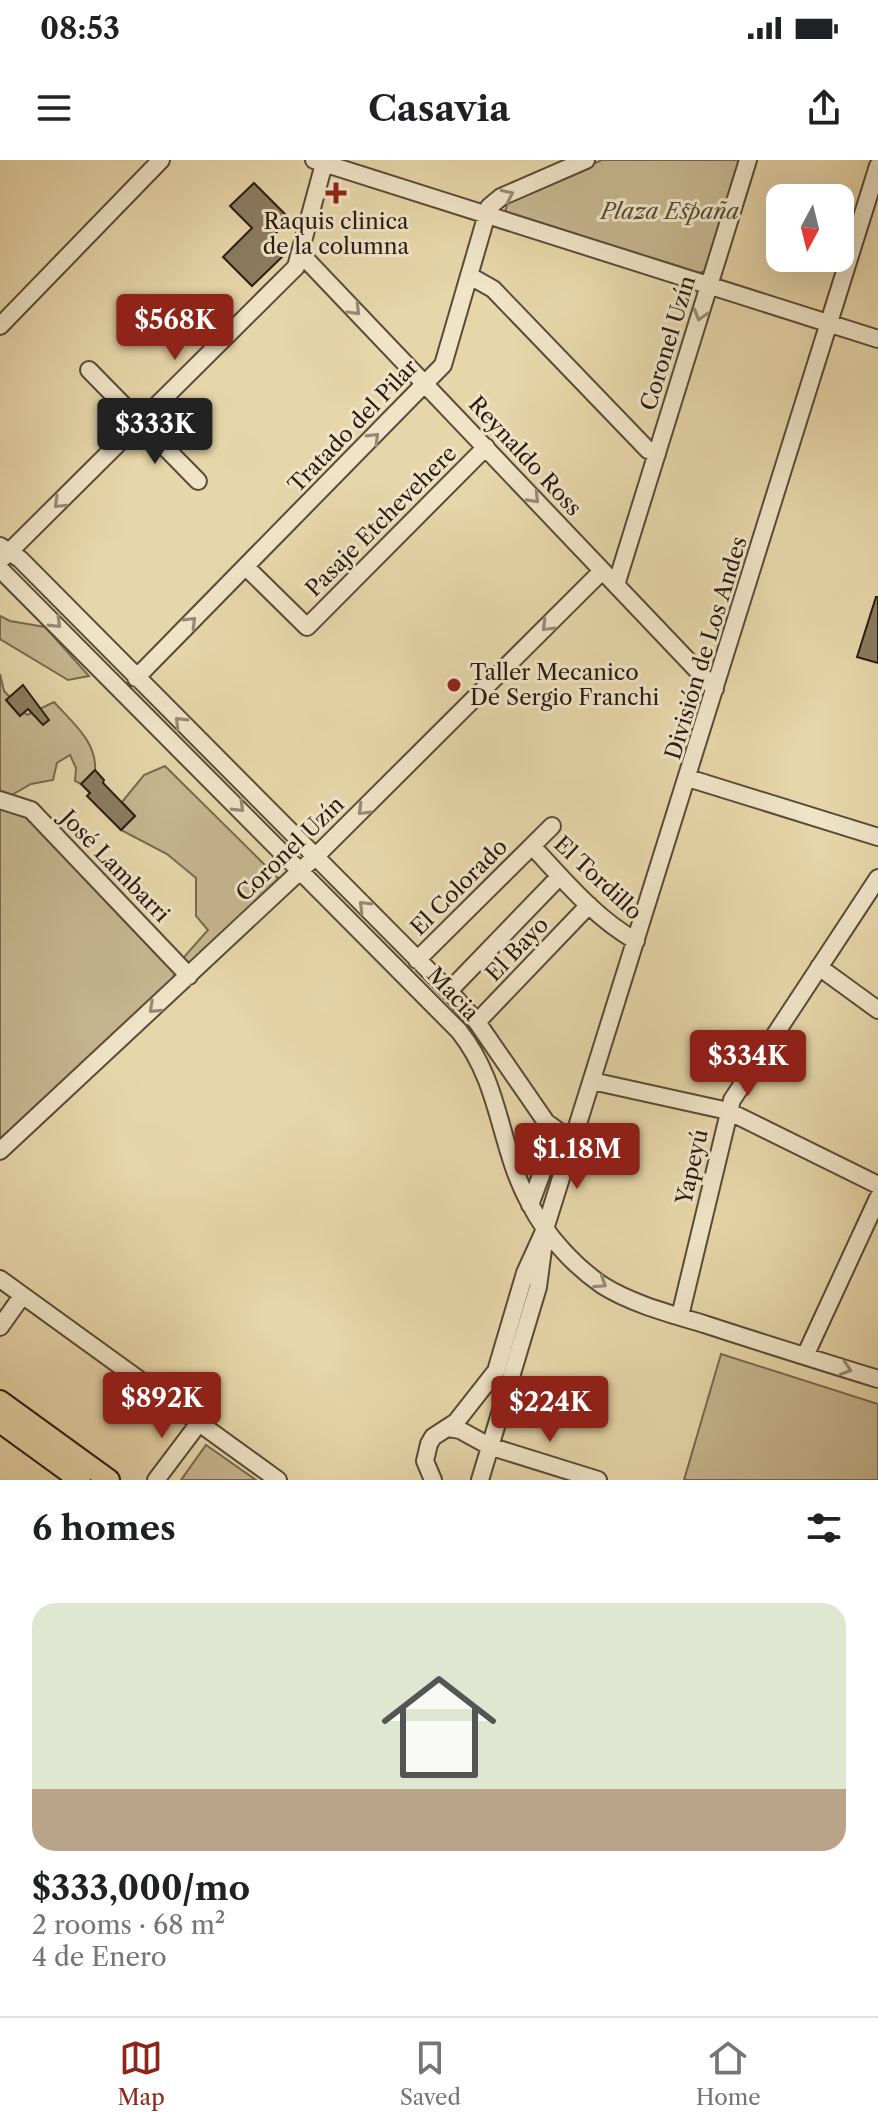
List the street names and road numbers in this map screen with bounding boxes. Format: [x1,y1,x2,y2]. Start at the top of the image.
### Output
street label: Coronel Uzín [635,272,701,414]
street label: Tratado del Pilar [283,354,423,498]
street label: Reynaldo Ross [463,391,587,521]
street label: Pasaje Etchevehere [300,440,462,602]
street label: División de Los Andes [659,533,753,763]
street label: Coronel Uzín [230,791,350,907]
street label: José Lambarri [53,802,175,928]
street label: El Tordillo [548,830,648,926]
street label: El Colorado [405,833,513,941]
street label: El Bayo [480,911,554,987]
street label: Macia [421,962,485,1027]
street label: Yapeyú [670,1127,714,1208]

